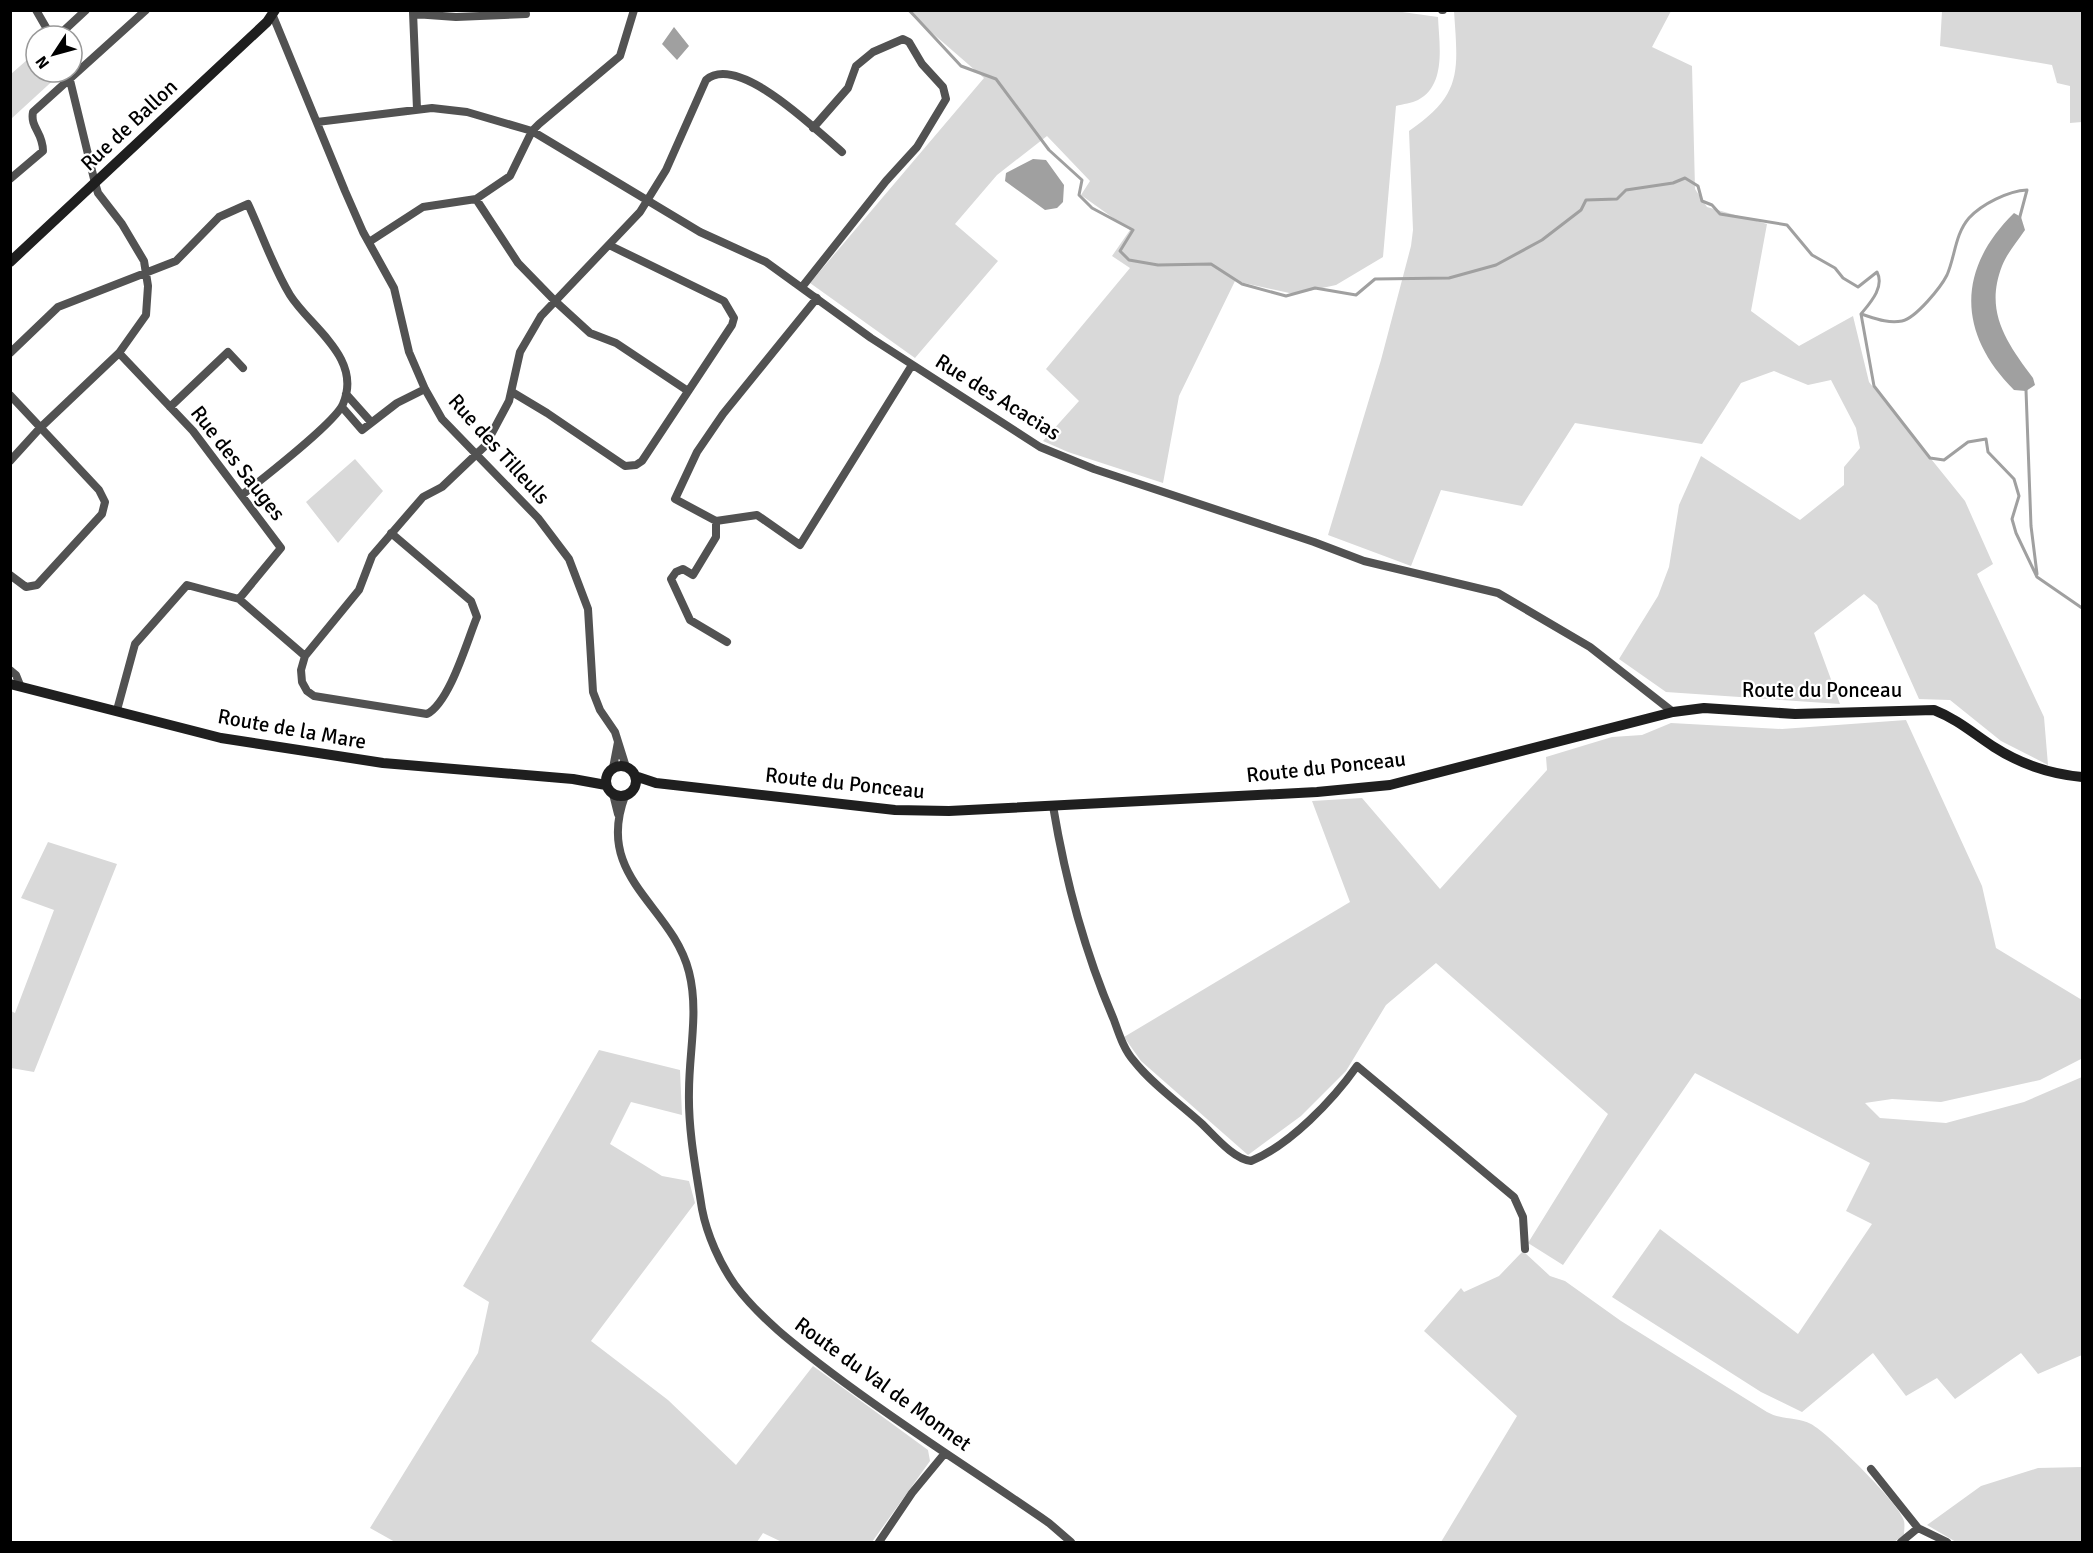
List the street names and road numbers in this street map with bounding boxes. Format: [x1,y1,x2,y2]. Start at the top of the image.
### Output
street label: Rue de Ballon [75,74,183,176]
street label: Rue des Acacias [931,348,1065,446]
street label: Rue des Tilleuls [443,388,555,510]
street label: Rue des Sauges [185,400,291,526]
street label: Route du Ponceau [1742,677,1902,703]
street label: Route de la Mare [216,703,368,755]
street label: Route du Ponceau [1245,746,1407,788]
street label: Route du Ponceau [764,762,926,804]
street label: Route du Val de Monnet [790,1311,976,1457]

